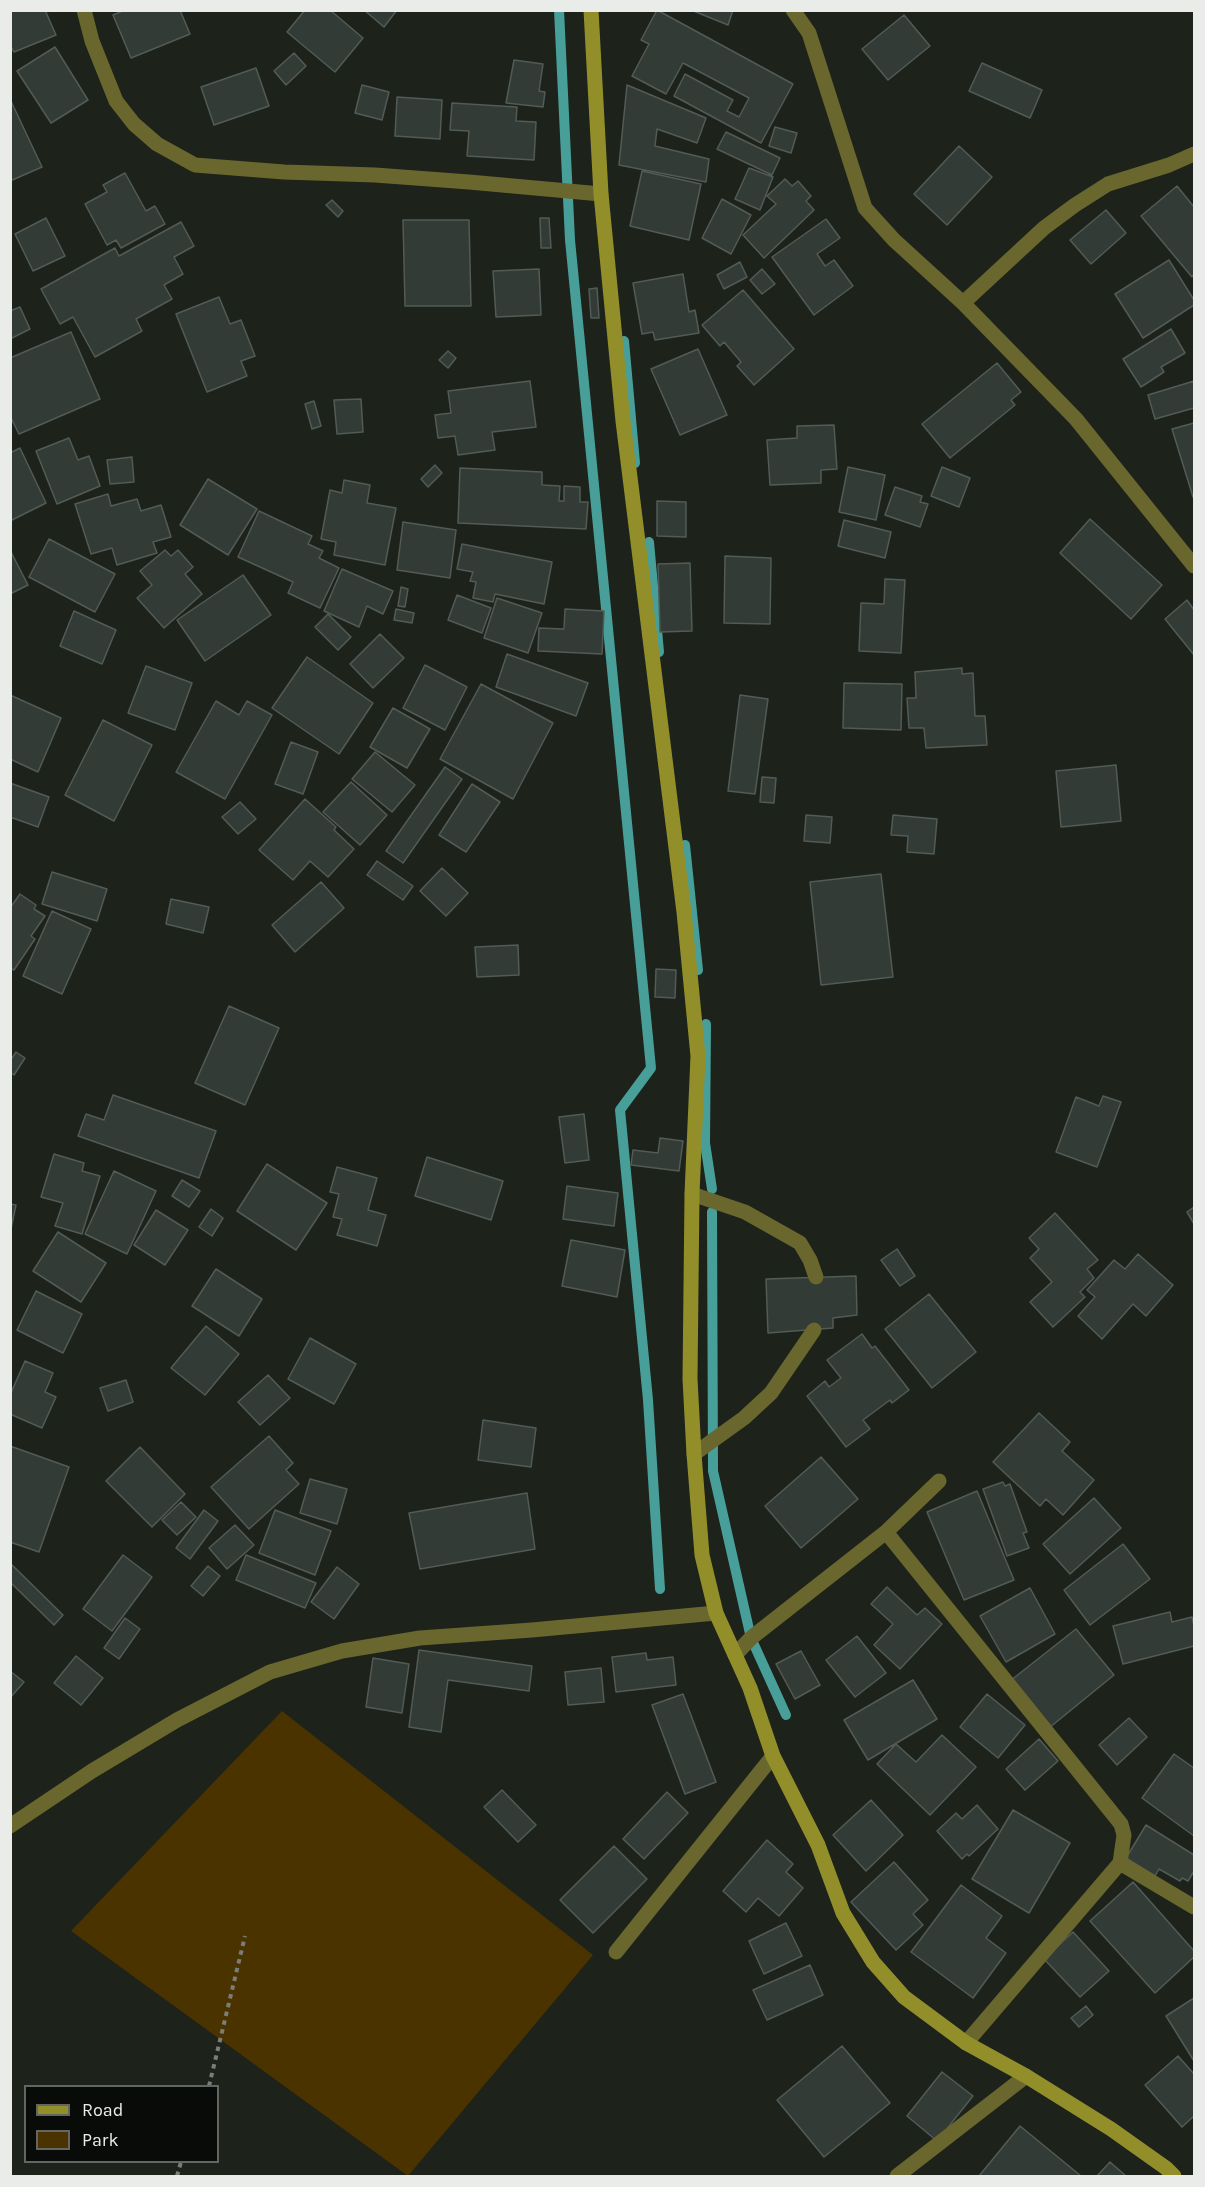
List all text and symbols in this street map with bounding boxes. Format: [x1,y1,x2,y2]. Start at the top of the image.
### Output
legend [24,2085,219,2163]
text: Road [82,2099,123,2121]
text: Park [82,2129,119,2151]

